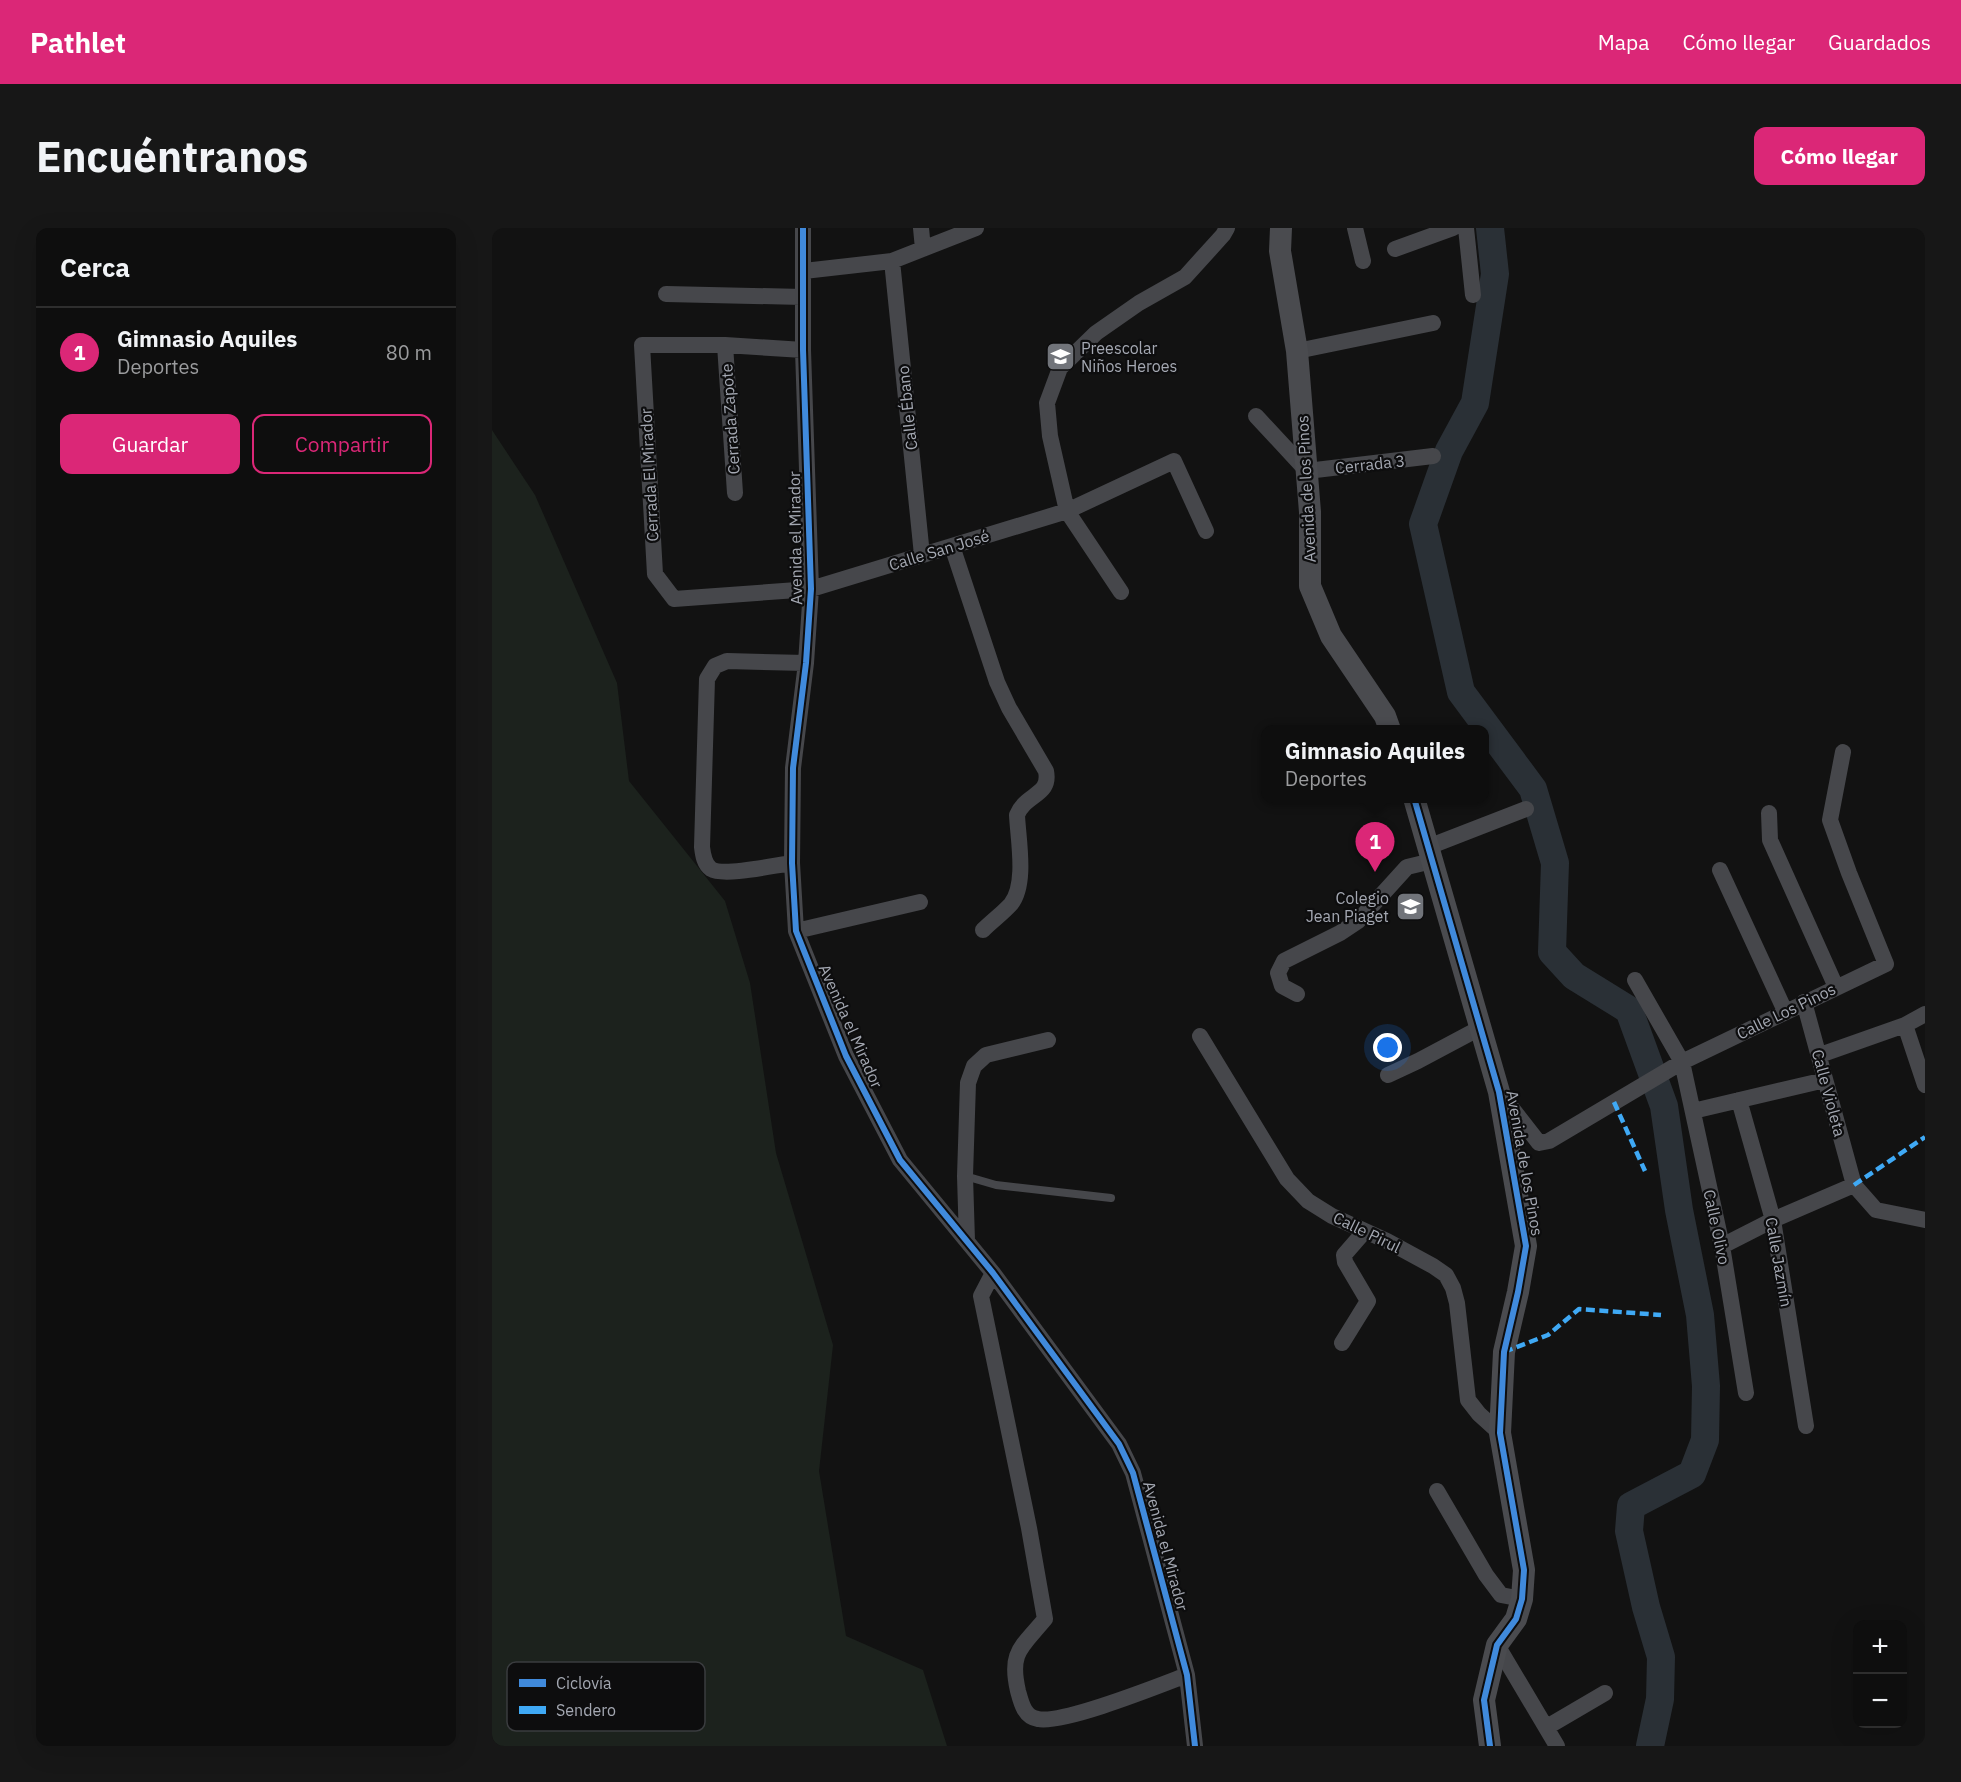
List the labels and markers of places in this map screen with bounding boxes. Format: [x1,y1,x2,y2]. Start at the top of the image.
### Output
place label: Preescolar Niños Heroes [1081,338,1177,376]
school or university icon: Preescolar Niños Heroes [1044,341,1076,373]
pin: 1 [1356,822,1394,872]
place label: Colegio Jean Piaget [1306,888,1389,926]
school or university icon: Colegio Jean Piaget [1394,891,1426,923]

